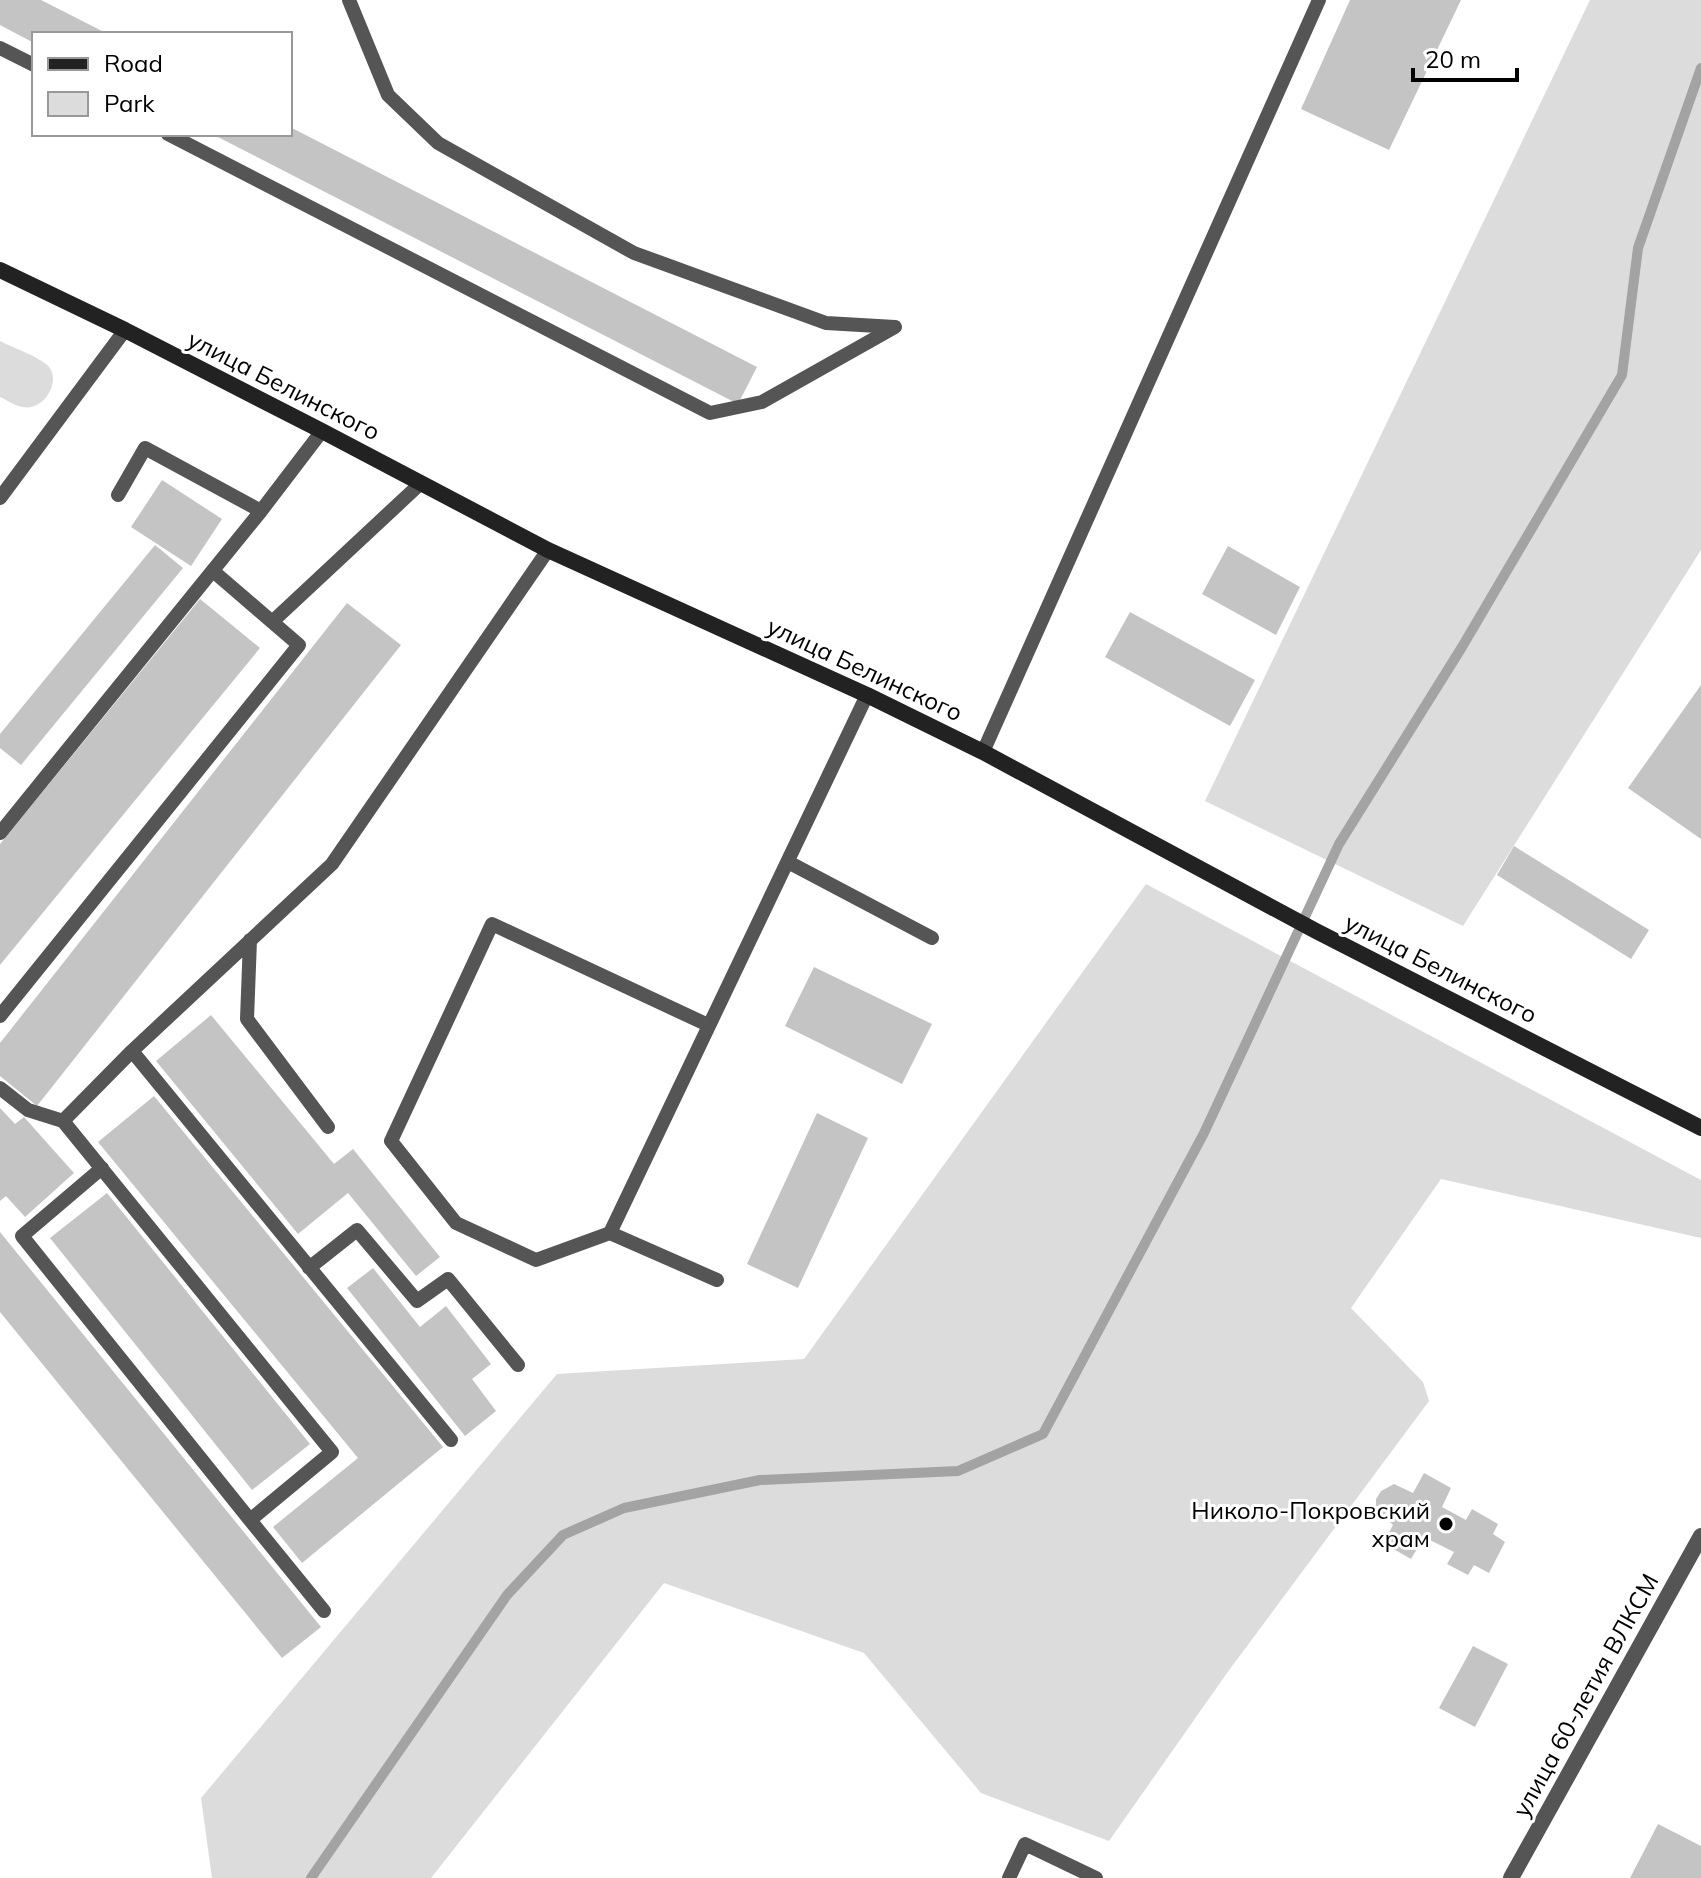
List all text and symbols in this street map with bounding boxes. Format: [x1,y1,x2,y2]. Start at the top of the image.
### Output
legend [32,32,292,136]
scale bar [1413,32,1517,82]
text: 20 m [1425,44,1481,74]
text: Road [104,48,163,78]
text: Park [104,88,155,118]
street label: улица Белинского [183,323,385,447]
street label: улица Белинского [763,611,967,727]
street label: улица Белинского [1340,906,1542,1030]
place label: Николо-Покровский храм [1191,1495,1430,1553]
marker: Николо-Покровский храм [1437,1515,1455,1533]
street label: улица 60-летия ВЛКСМ [1506,1568,1664,1822]

